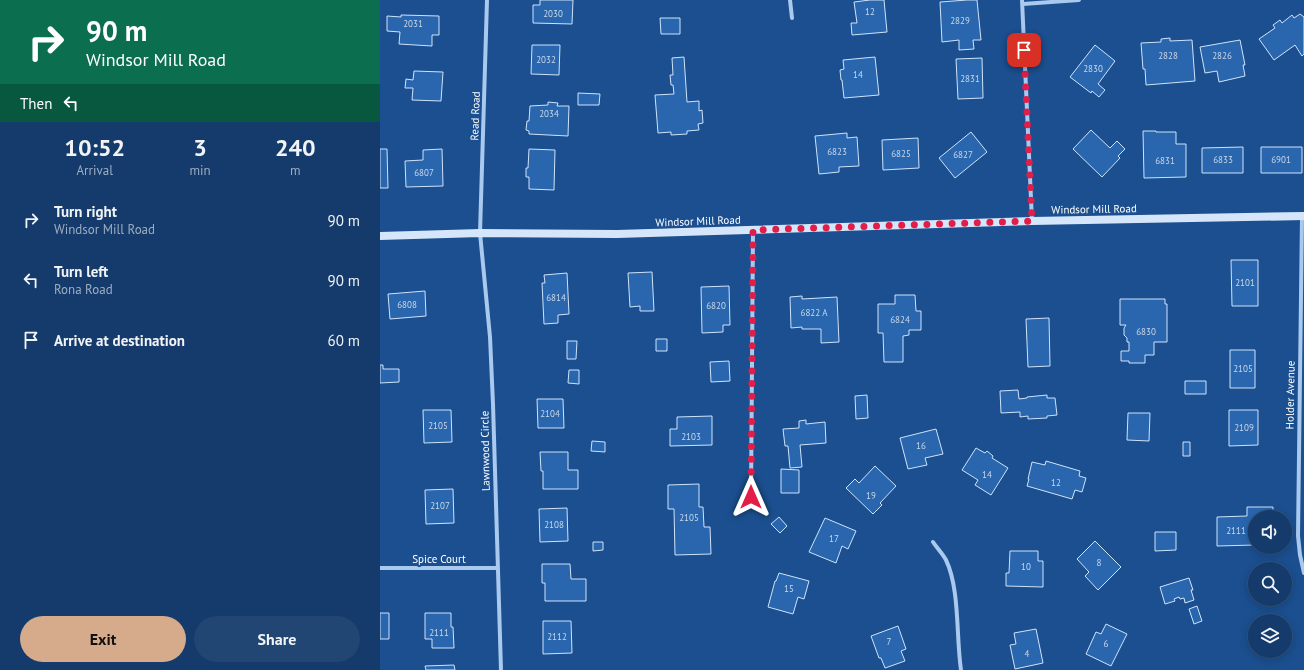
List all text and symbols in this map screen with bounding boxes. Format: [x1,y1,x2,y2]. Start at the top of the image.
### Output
house number: 12 [865,6,875,17]
house number: 2030 [543,8,563,19]
text: 90 m [86,12,147,49]
house number: 2829 [950,15,970,26]
icon: right [20,16,72,68]
house number: 2031 [403,18,423,29]
pin [1007,33,1041,67]
icon: arrive [1013,39,1035,61]
text: Windsor Mill Road [86,48,226,71]
house number: 2828 [1158,50,1178,61]
house number: 2826 [1212,50,1232,61]
house number: 2032 [536,54,556,65]
house number: 2830 [1083,63,1103,74]
house number: 14 [853,69,863,80]
house number: 2831 [960,73,980,84]
street label: Read Road [467,91,483,141]
icon: left [60,92,82,114]
text: Then [20,94,52,113]
house number: 2034 [539,108,559,119]
text: 10:52 [64,132,125,163]
text: 3 [193,132,207,163]
text: 240 [275,132,316,163]
house number: 6823 [827,146,847,157]
house number: 6825 [891,148,911,159]
house number: 6827 [953,149,973,160]
house number: 6833 [1213,154,1233,165]
house number: 6901 [1271,154,1291,165]
house number: 6831 [1155,155,1175,166]
text: Arrival [77,162,113,179]
text: min [189,162,211,179]
text: m [290,162,301,179]
house number: 6807 [414,167,434,178]
street label: Windsor Mill Road [1051,201,1137,217]
text: Turn right [54,202,117,221]
icon: right [20,209,42,231]
text: 90 m [327,211,360,230]
street label: Windsor Mill Road [655,213,741,229]
text: Windsor Mill Road [54,221,155,238]
text: Turn left [54,262,108,281]
icon: left [20,269,42,291]
text: 90 m [327,271,360,290]
house number: 2101 [1235,277,1255,288]
text: Rona Road [54,281,113,298]
house number: 6814 [546,292,566,303]
house number: 6808 [397,299,417,310]
house number: 6820 [706,300,726,311]
house number: 6822 A [800,307,828,318]
house number: 6824 [890,314,910,325]
house number: 6830 [1136,326,1156,337]
icon: arrive [20,329,42,351]
text: Arrive at destination [54,331,185,350]
text: 60 m [327,331,360,350]
street label: Holder Avenue [1282,360,1298,429]
house number: 2105 [1233,363,1253,374]
house number: 2104 [540,408,560,419]
street label: Lawnwood Circle [477,410,493,491]
house number: 2105 [428,420,448,431]
house number: 2109 [1234,422,1254,433]
house number: 2103 [681,431,701,442]
house number: 16 [916,440,926,451]
house number: 14 [982,469,992,480]
position arrow [730,476,772,518]
house number: 12 [1051,477,1061,488]
house number: 19 [866,490,876,501]
house number: 2107 [430,500,450,511]
map controls [1248,510,1292,658]
button: sound [1248,510,1292,554]
house number: 2105 [679,512,699,523]
house number: 2108 [544,519,564,530]
house number: 2111 [1226,525,1246,536]
house number: 17 [829,533,839,544]
street label: Spice Court [412,552,466,566]
house number: 8 [1097,557,1102,568]
house number: 10 [1021,561,1031,572]
button: search [1248,562,1292,606]
house number: 15 [784,583,794,594]
button: layers [1248,614,1292,658]
button: Exit [20,616,186,662]
button: Share [194,616,360,662]
house number: 2111 [429,627,449,638]
house number: 2112 [547,631,567,642]
house number: 7 [887,636,892,647]
house number: 6 [1104,638,1109,649]
house number: 4 [1025,648,1030,659]

